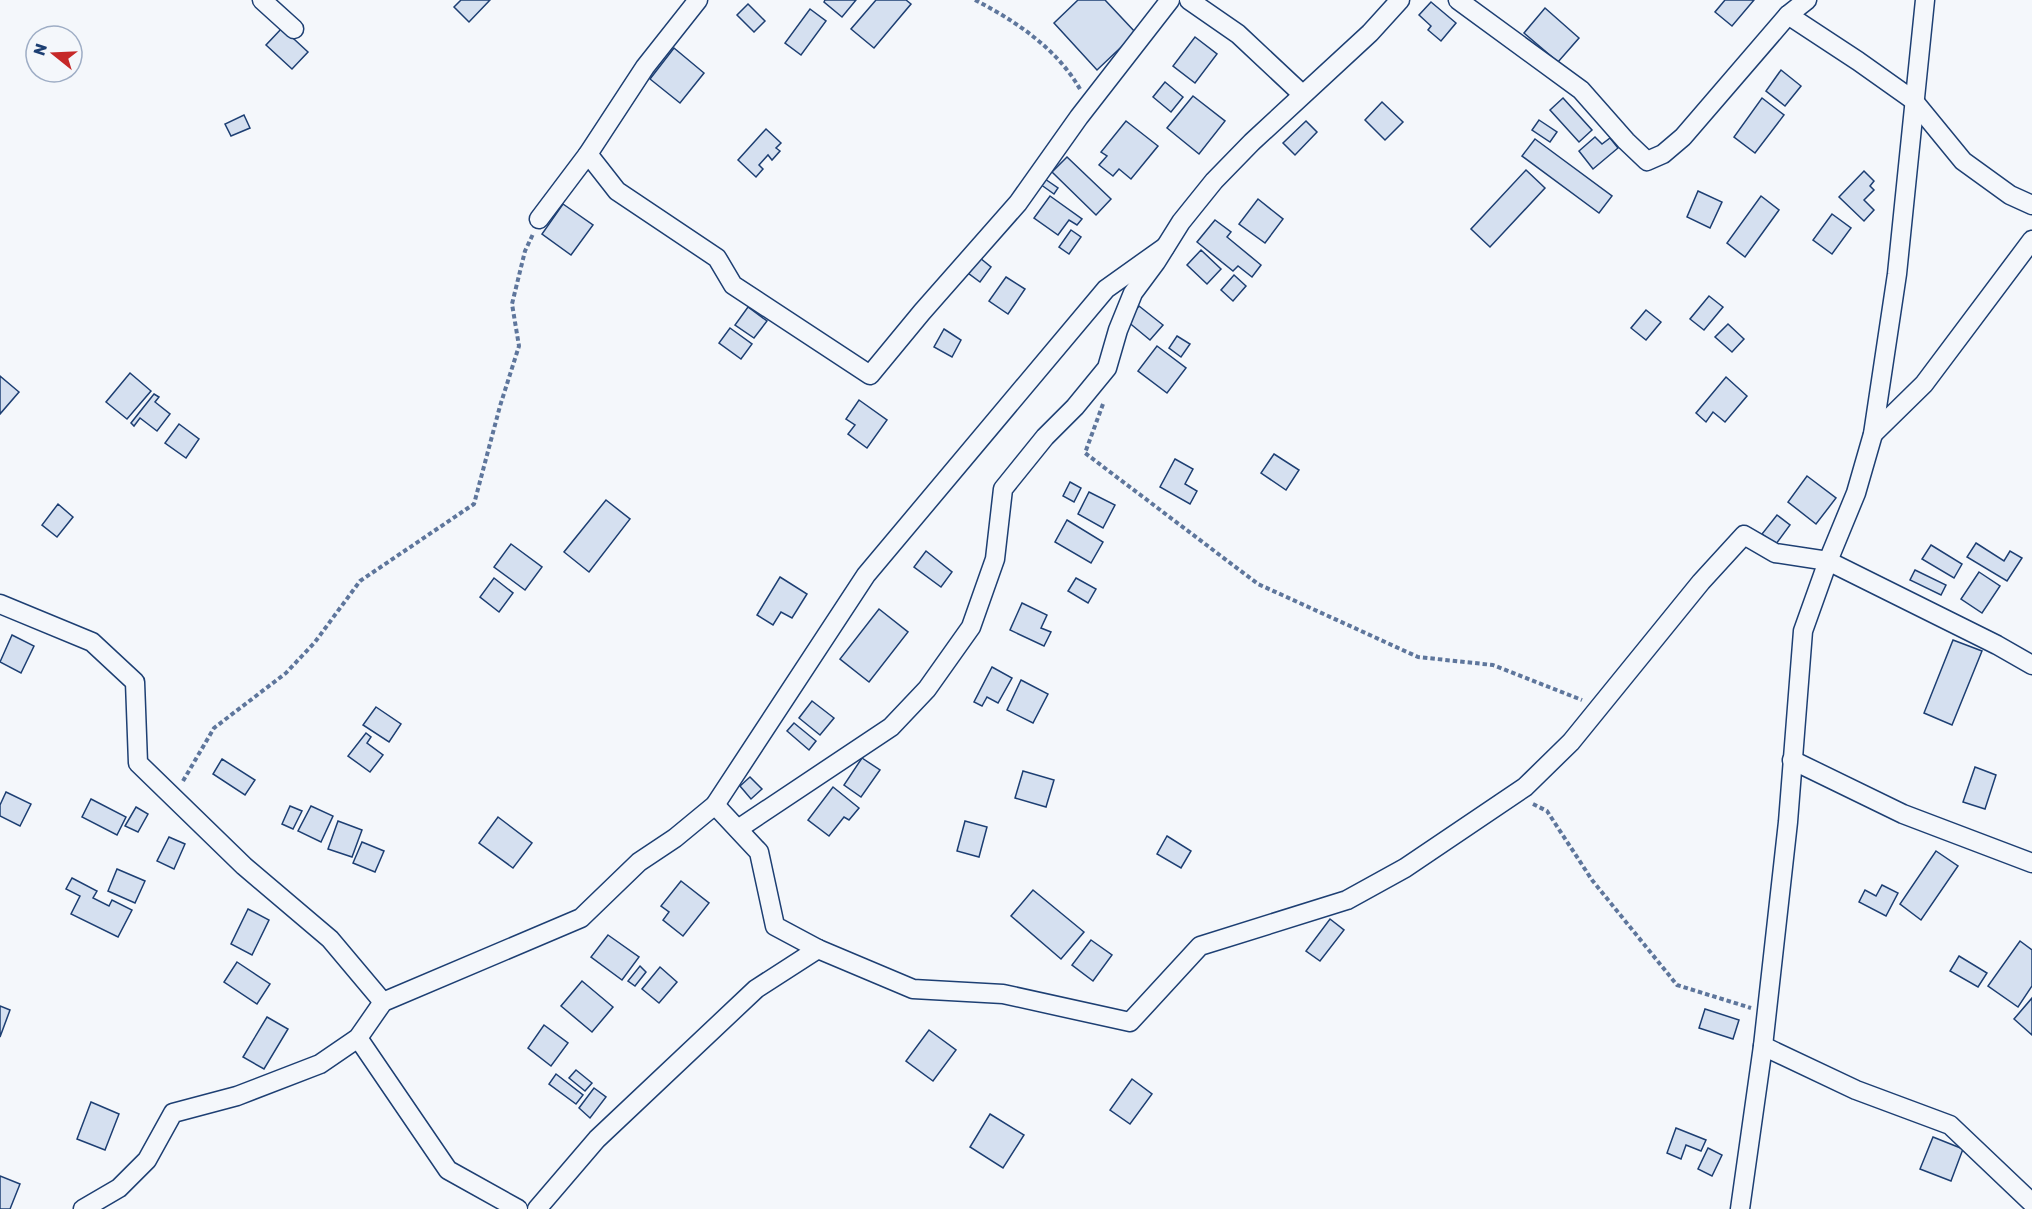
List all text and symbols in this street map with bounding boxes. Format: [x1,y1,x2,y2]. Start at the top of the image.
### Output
north arrow [24,24,84,84]
text: N [29,41,51,58]

